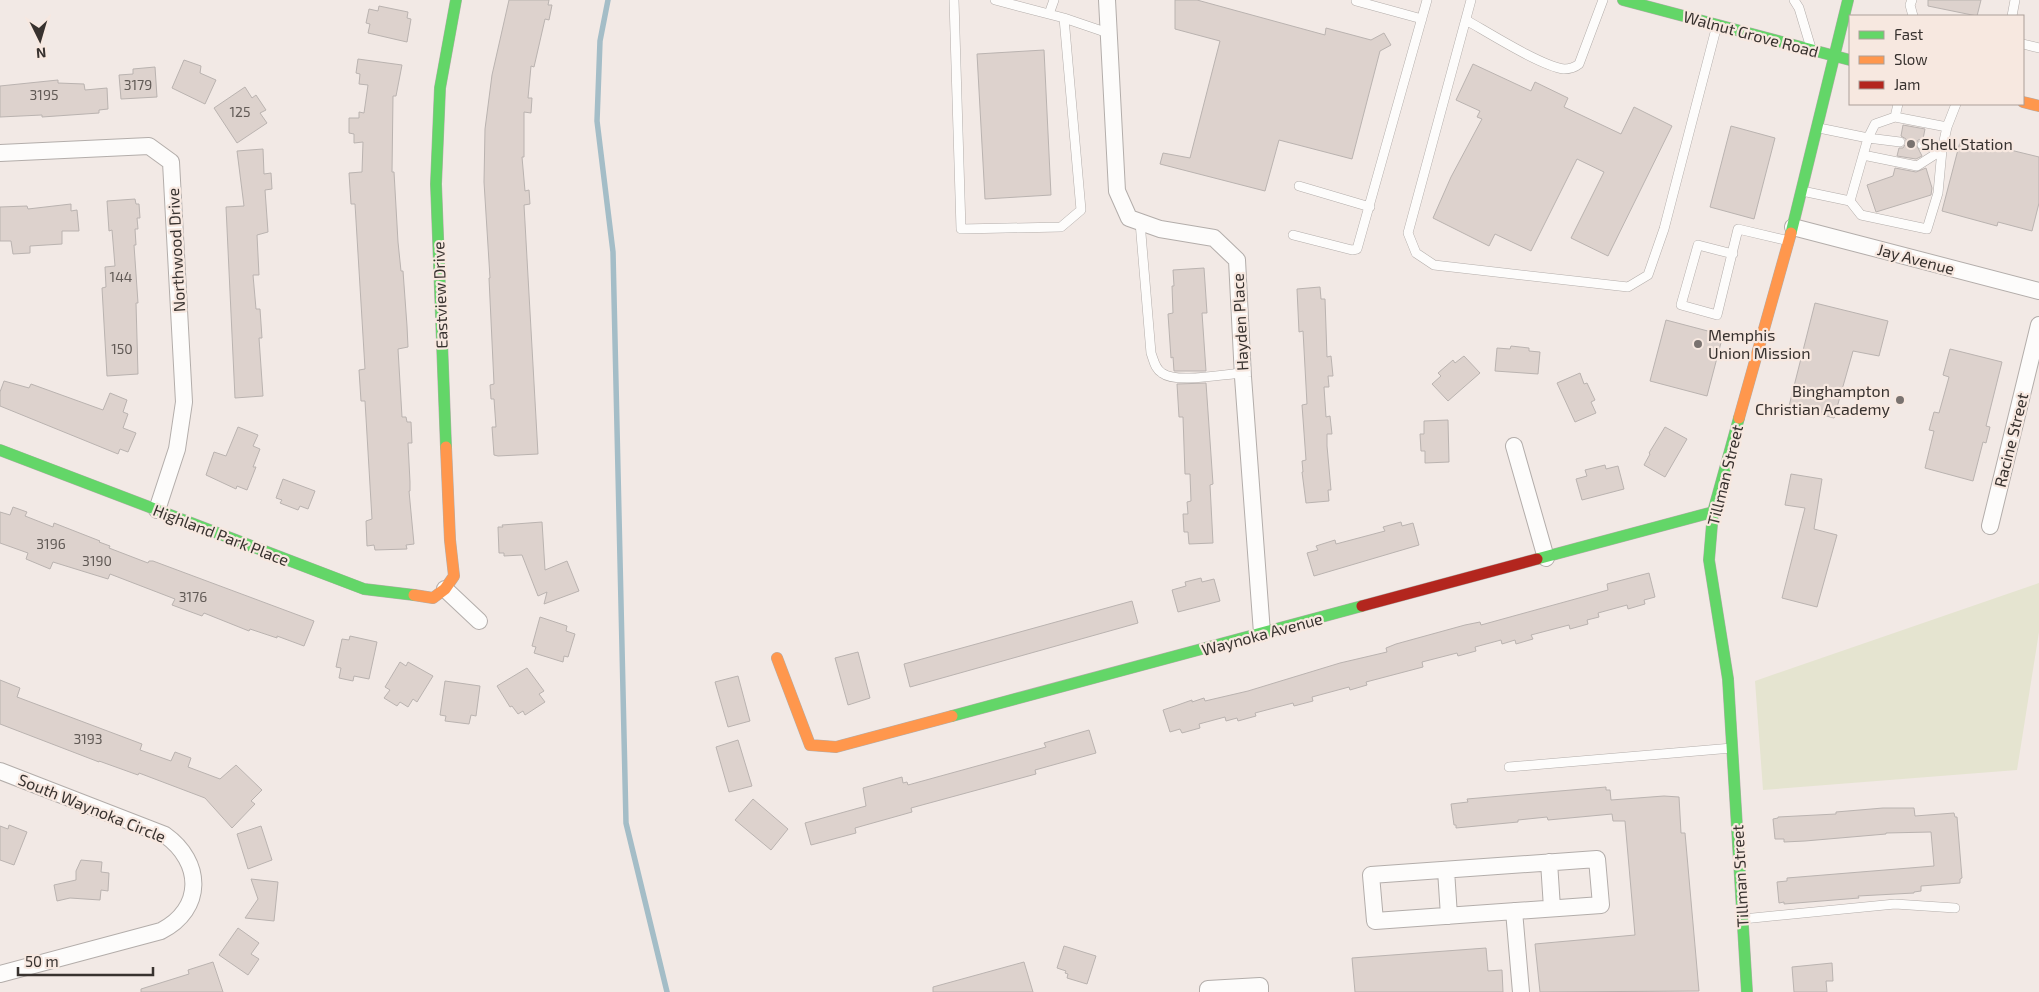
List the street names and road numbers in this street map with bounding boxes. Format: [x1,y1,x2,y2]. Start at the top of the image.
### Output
street label: Walnut Grove Road [1681,6,1821,61]
street label: Northwood Drive [163,188,188,313]
street label: Jay Avenue [1875,239,1957,278]
street label: Eastview Drive [428,241,451,349]
street label: Hayden Place [1227,273,1252,371]
street label: Racine Street [1990,391,2031,489]
street label: Tillman Street [1703,423,1746,527]
street label: Highland Park Place [151,500,292,569]
street label: Waynoka Avenue [1199,608,1324,659]
street label: South Waynoka Circle [16,769,169,846]
street label: Tillman Street [1727,824,1752,928]

